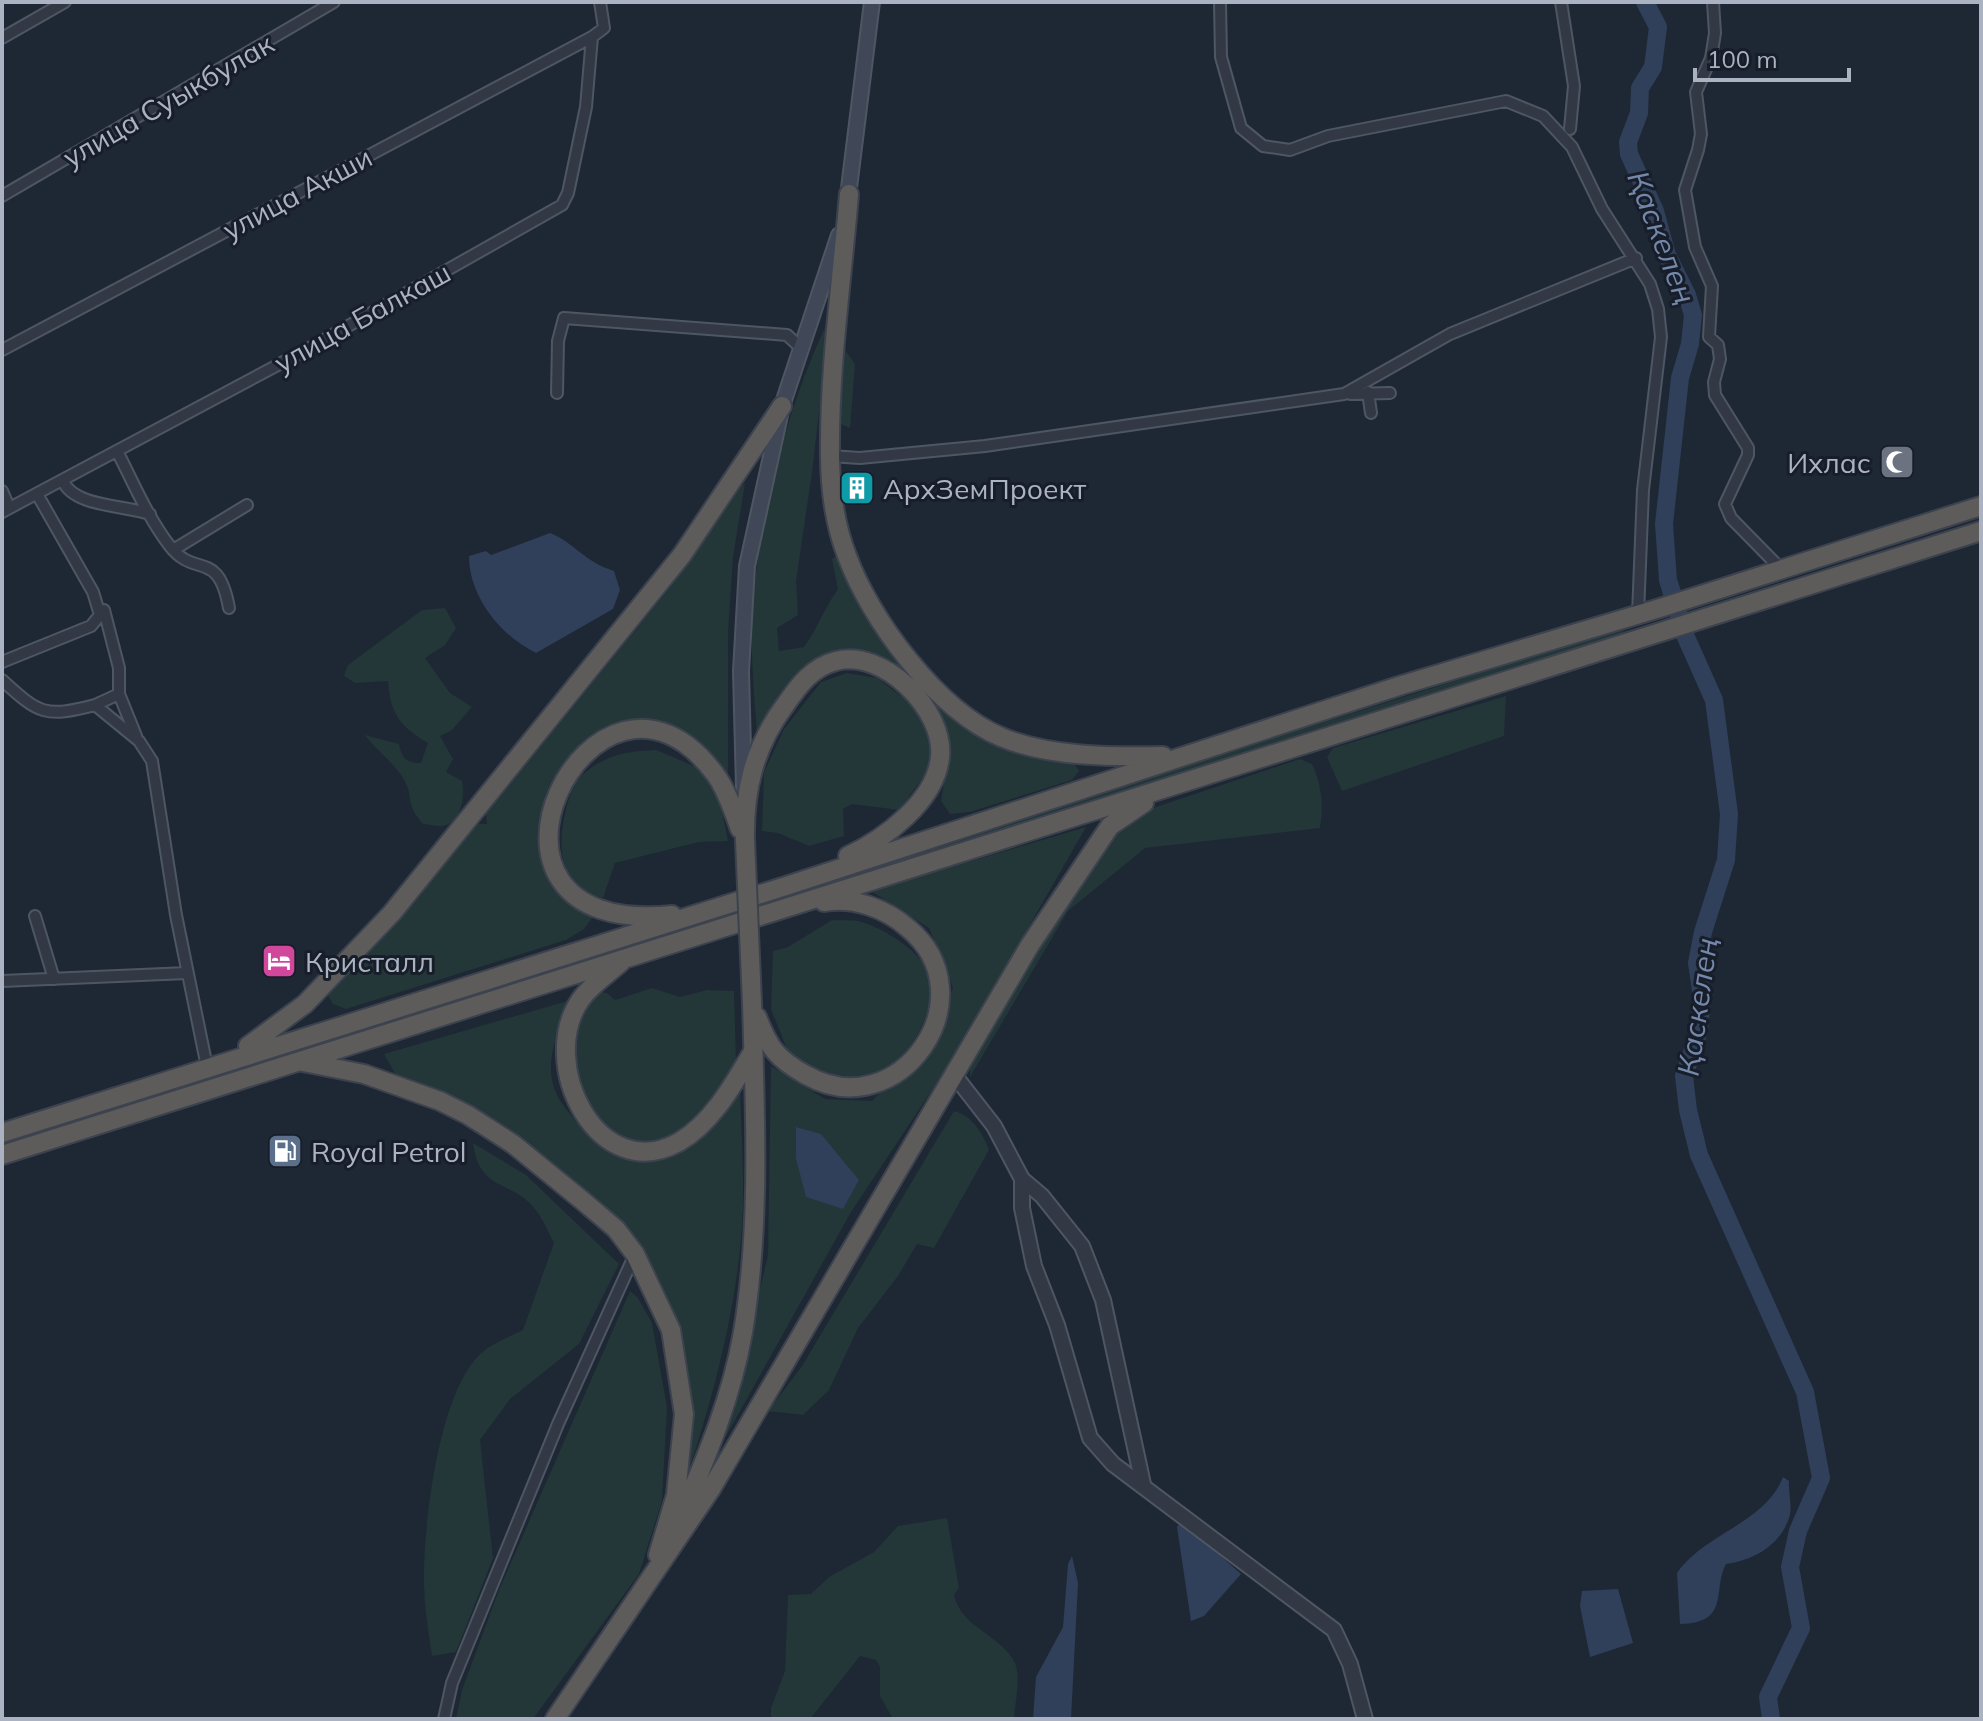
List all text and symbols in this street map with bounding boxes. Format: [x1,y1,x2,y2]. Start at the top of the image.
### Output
street label: улица Суыкбулак [56,25,280,175]
scale bar [1695,32,1849,82]
text: 100 m [1707,44,1778,74]
street label: улица Акши [216,139,378,247]
water label: Қаскелең [1619,165,1705,309]
street label: улица Балкаш [268,254,456,380]
mosque icon: Ихлас [1878,443,1916,481]
place label: Ихлас [1787,445,1871,480]
building icon: АрхЗемПроект [838,469,876,507]
place label: АрхЗемПроект [883,471,1087,506]
water label: Қаскелең [1669,936,1725,1078]
hotel icon: Кристалл [260,942,298,980]
place label: Кристалл [305,944,434,979]
fuel station icon: Royal Petrol [266,1132,304,1170]
place label: Royal Petrol [311,1134,466,1169]

